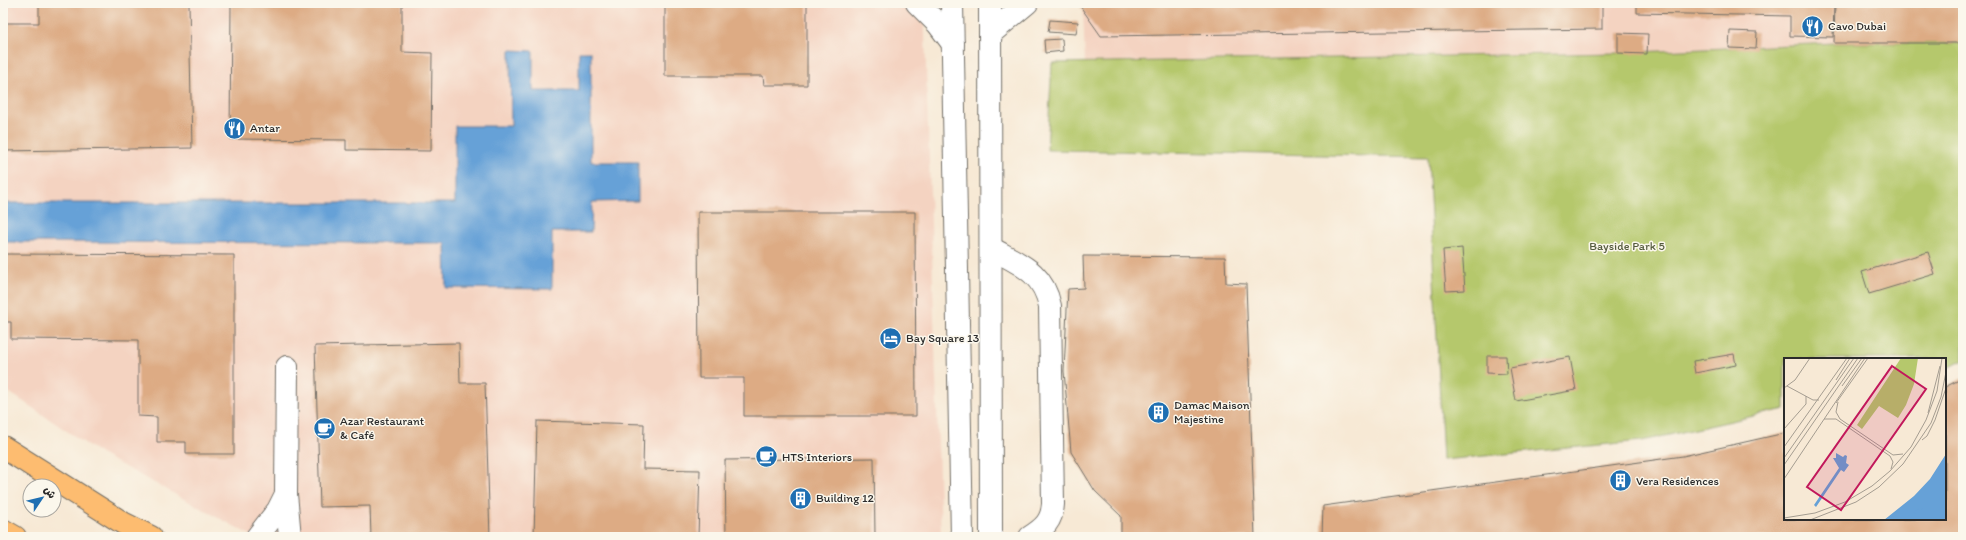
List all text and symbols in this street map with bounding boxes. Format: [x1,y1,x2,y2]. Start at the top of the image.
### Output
restaurant icon: Cavo Dubai [1799,13,1825,39]
place label: Cavo Dubai [1828,19,1886,33]
restaurant icon: Antar [221,115,247,141]
place label: Antar [250,121,280,135]
park label: Bayside Park 5 [1589,239,1665,253]
hotel icon: Bay Square 13 [878,325,904,351]
place label: Bay Square 13 [906,331,980,345]
inset map [1784,358,1946,520]
place label: Damac Maison Majestine [1174,398,1250,426]
building icon: Damac Maison Majestine [1146,399,1172,425]
place label: Azar Restaurant & Café [340,414,425,442]
cafe icon: Azar Restaurant & Café [312,415,338,441]
cafe icon: HTS Interiors [753,444,779,470]
place label: HTS Interiors [782,450,852,464]
building icon: Vera Residences [1607,468,1633,494]
place label: Vera Residences [1636,474,1719,488]
north arrow [22,478,62,518]
text: ش [41,484,59,501]
building icon: Building 12 [787,485,813,511]
place label: Building 12 [816,491,875,505]

